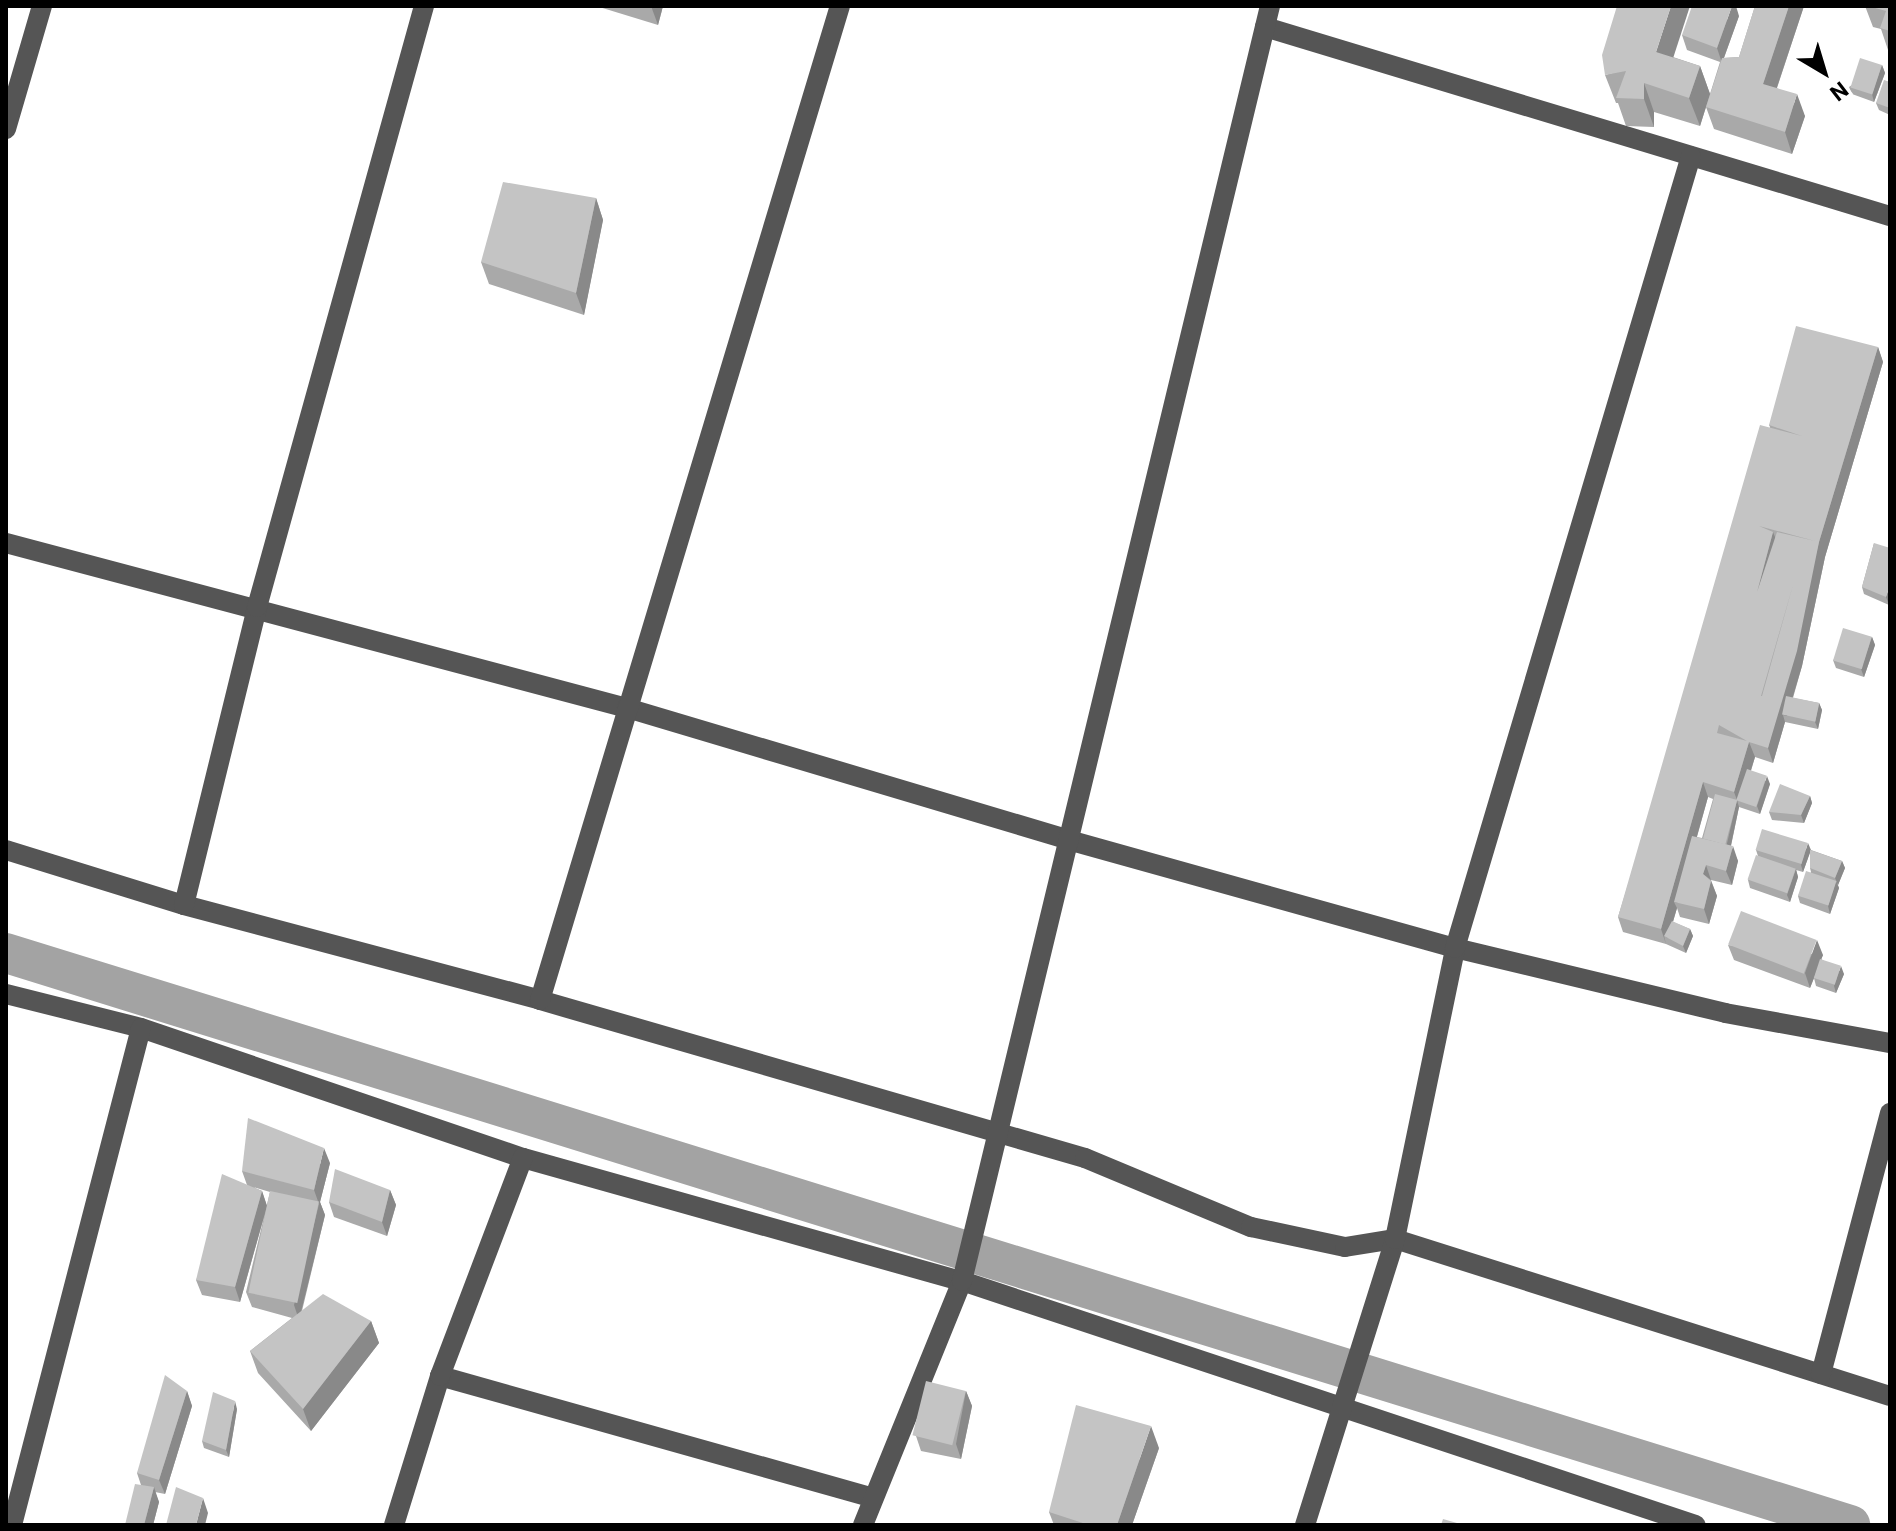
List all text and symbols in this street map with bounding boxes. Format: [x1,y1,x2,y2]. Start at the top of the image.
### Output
north arrow [1784,32,1864,112]
text: N [1825,77,1853,106]

